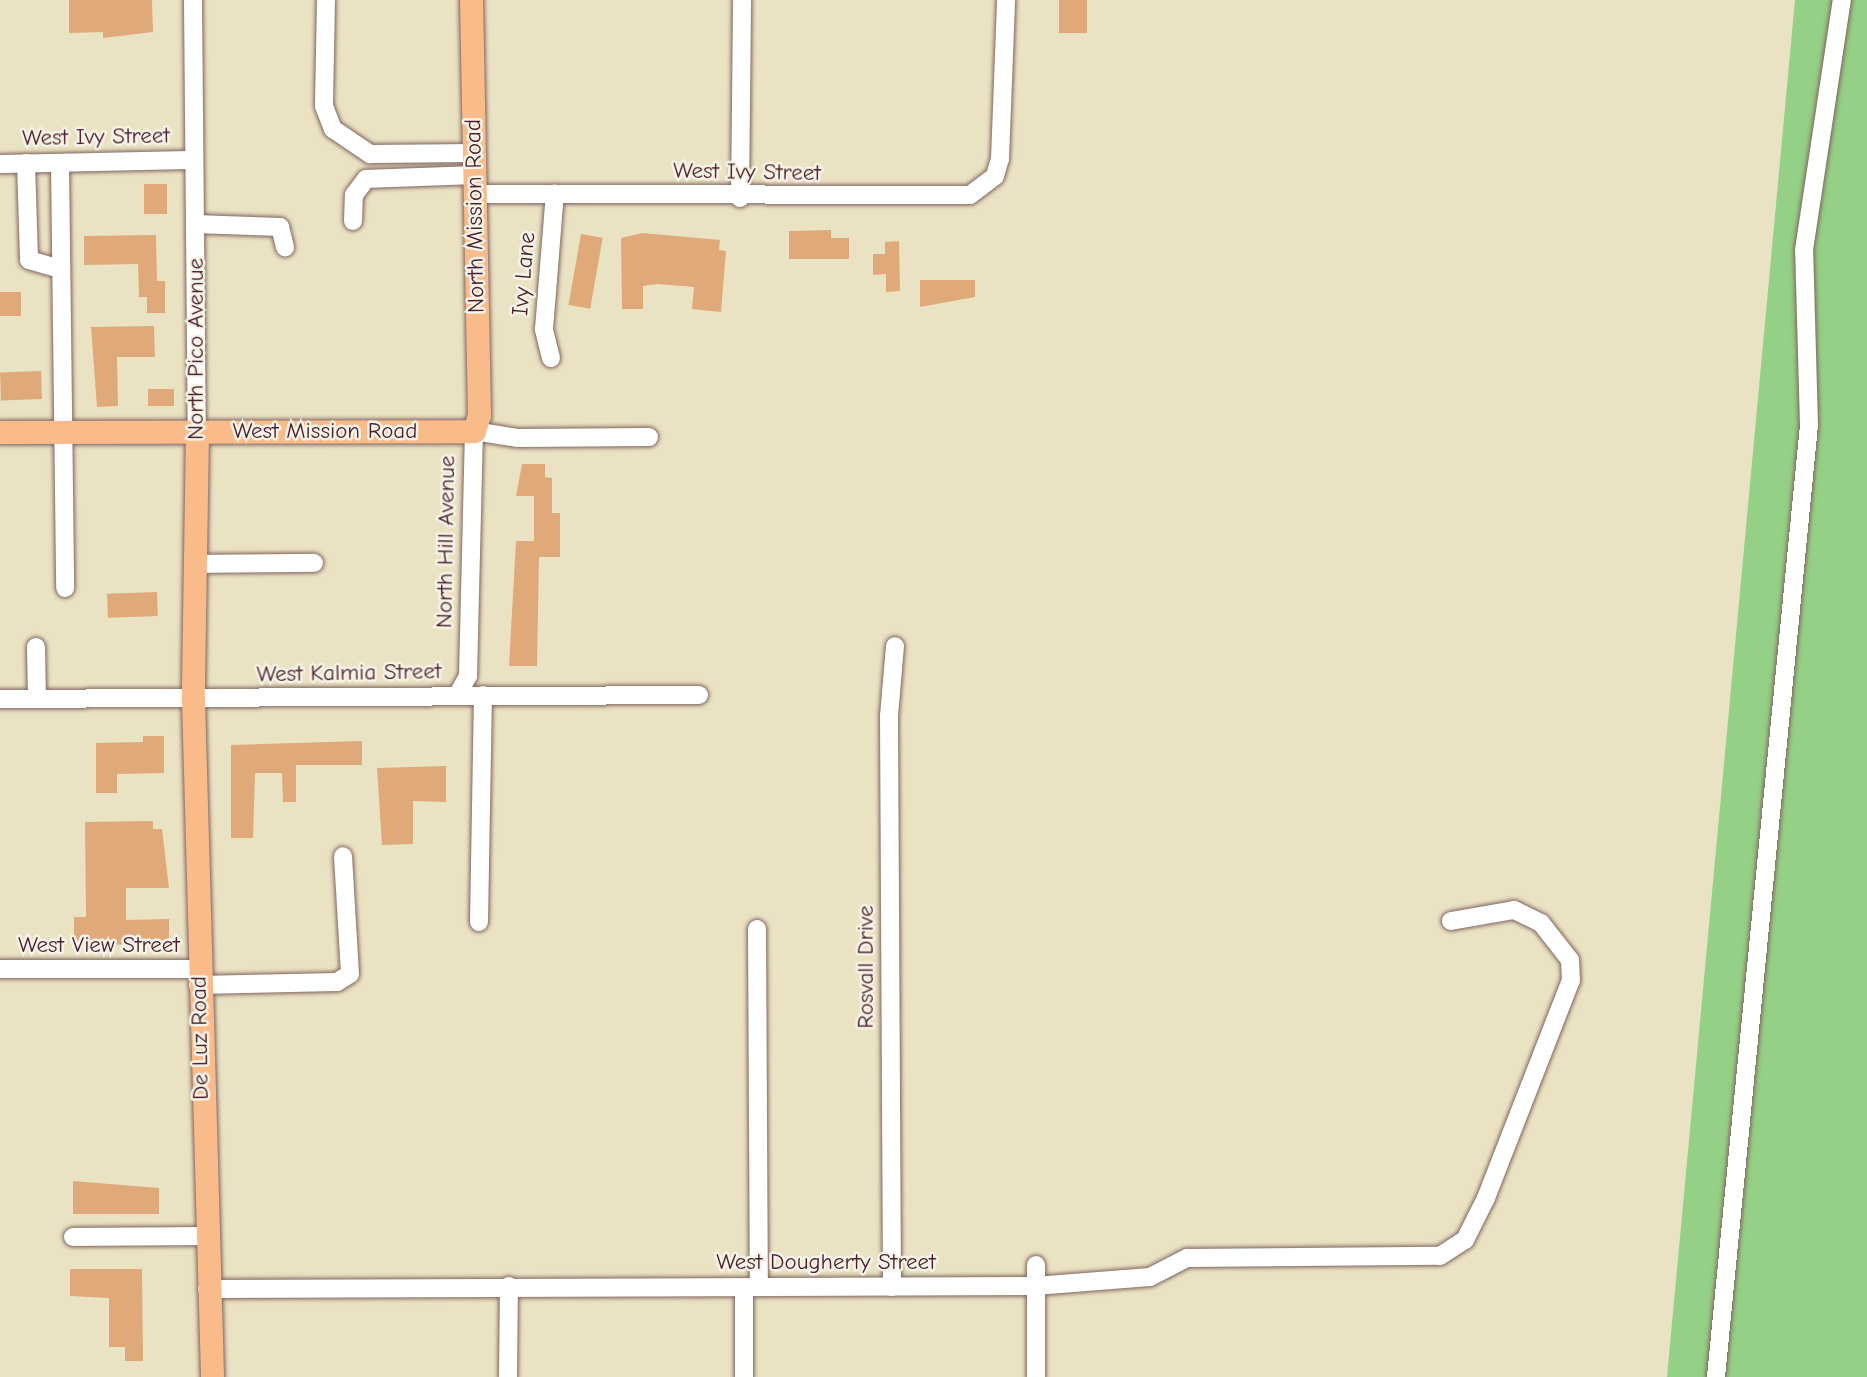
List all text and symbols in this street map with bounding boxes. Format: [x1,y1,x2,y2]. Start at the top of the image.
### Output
street label: North Mission Road [460,119,490,313]
street label: West Ivy Street [22,122,170,152]
street label: West Ivy Street [673,157,821,187]
street label: Ivy Lane [507,231,541,317]
street label: North Pico Avenue [182,258,210,440]
street label: West Mission Road [233,417,417,445]
street label: North Hill Avenue [431,455,461,629]
street label: West Kalmia Street [256,658,442,688]
street label: Rosvall Drive [852,905,880,1029]
street label: West View Street [18,931,180,959]
street label: De Luz Road [185,976,215,1100]
street label: West Dougherty Street [716,1248,936,1276]

